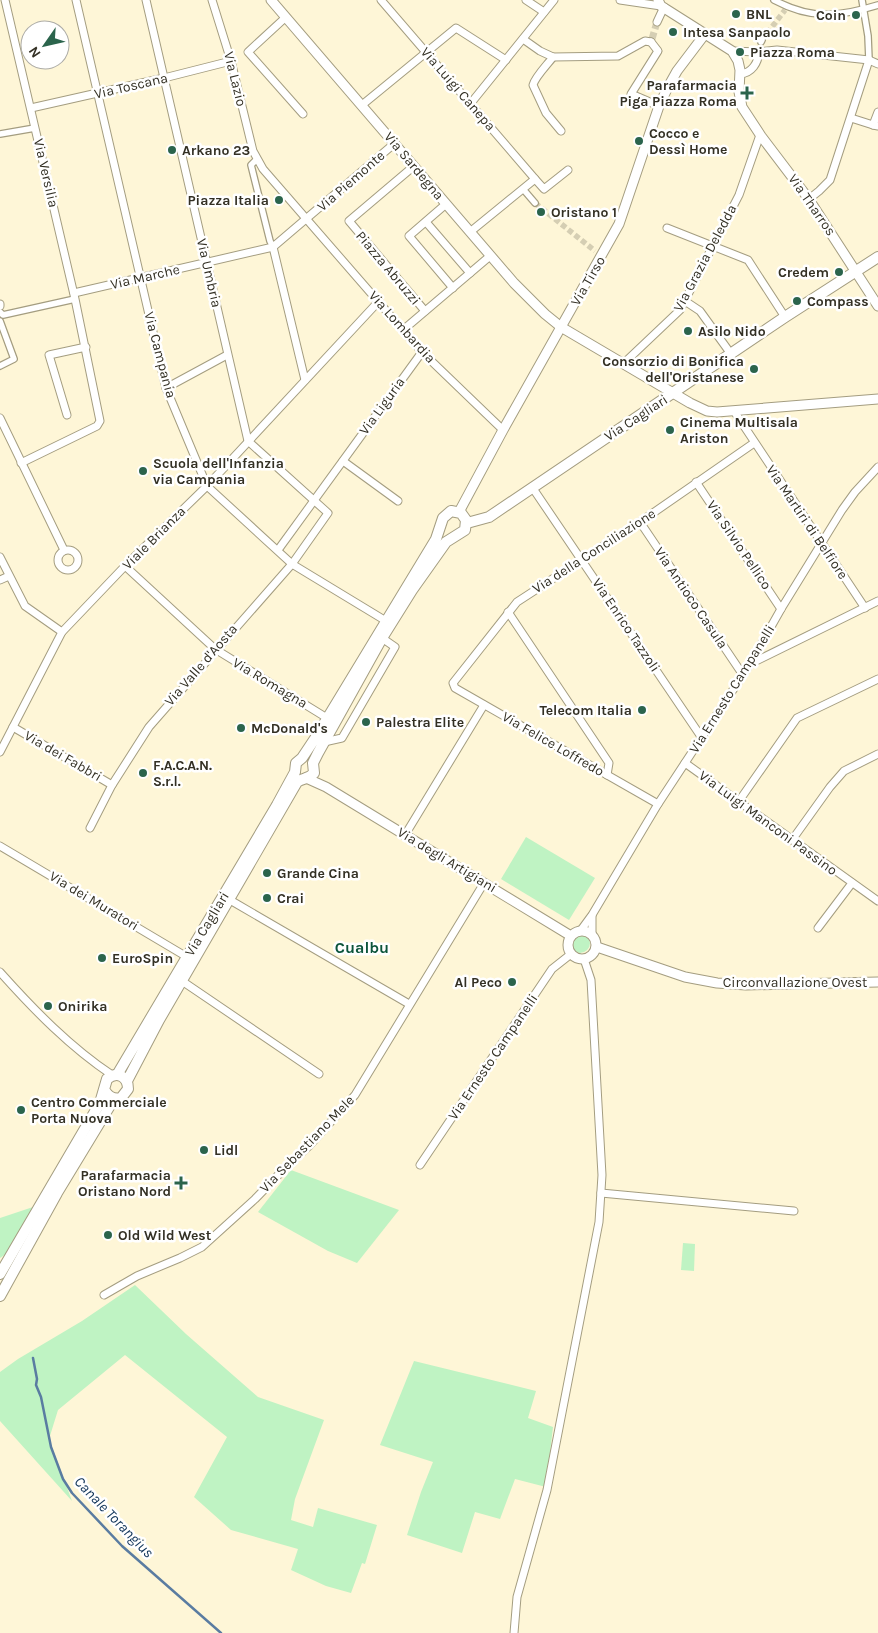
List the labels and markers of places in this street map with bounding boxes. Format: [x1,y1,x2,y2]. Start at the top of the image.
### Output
place label: BNL [746,6,772,23]
place label: Coin [816,7,846,24]
marker: BNL [730,8,742,20]
marker: Coin [850,9,862,21]
place label: Intesa Sanpaolo [683,24,791,41]
marker: Intesa Sanpaolo [667,26,679,38]
place label: Piazza Roma [750,44,835,61]
marker: Piazza Roma [734,46,746,58]
place label: Parafarmacia Piga Piazza Roma [619,77,737,110]
marker: Parafarmacia Piga Piazza Roma [741,87,753,99]
place label: Cocco e Dessì Home [649,125,727,158]
marker: Cocco e Dessì Home [633,135,645,147]
place label: Arkano 23 [182,142,250,159]
marker: Arkano 23 [166,144,178,156]
place label: Piazza Italia [187,192,269,209]
marker: Piazza Italia [273,194,285,206]
place label: Oristano 1 [551,204,617,221]
marker: Oristano 1 [535,206,547,218]
place label: Credem [778,264,829,281]
marker: Credem [833,266,845,278]
place label: Compass [807,293,869,310]
marker: Compass [791,295,803,307]
place label: Asilo Nido [698,323,766,340]
marker: Asilo Nido [682,325,694,337]
place label: Consorzio di Bonifica dell'Oristanese [602,353,744,386]
marker: Consorzio di Bonifica dell'Oristanese [748,363,760,375]
place label: Cinema Multisala Ariston [680,414,798,447]
marker: Cinema Multisala Ariston [664,424,676,436]
place label: Scuola dell'Infanzia via Campania [153,455,284,488]
marker: Scuola dell'Infanzia via Campania [137,465,149,477]
place label: Telecom Italia [539,702,632,719]
marker: Telecom Italia [636,704,648,716]
place label: Palestra Elite [376,714,464,731]
marker: Palestra Elite [360,716,372,728]
place label: McDonald's [251,720,328,737]
marker: McDonald's [235,722,247,734]
place label: F.A.C.A.N. S.r.l. [153,757,212,790]
marker: F.A.C.A.N. S.r.l. [137,767,149,779]
place label: Grande Cina [277,865,359,882]
marker: Grande Cina [261,867,273,879]
place label: Crai [277,890,304,907]
marker: Crai [261,892,273,904]
place label: EuroSpin [112,950,173,967]
marker: EuroSpin [96,952,108,964]
place label: Al Peco [455,974,502,991]
marker: Al Peco [506,976,518,988]
place label: Onirika [58,998,107,1015]
marker: Onirika [42,1000,54,1012]
place label: Centro Commerciale Porta Nuova [31,1094,167,1127]
marker: Centro Commerciale Porta Nuova [15,1104,27,1116]
place label: Lidl [214,1142,238,1159]
marker: Lidl [198,1144,210,1156]
place label: Parafarmacia Oristano Nord [78,1167,171,1200]
marker: Parafarmacia Oristano Nord [175,1177,187,1189]
place label: Old Wild West [118,1227,212,1244]
marker: Old Wild West [102,1229,114,1241]

